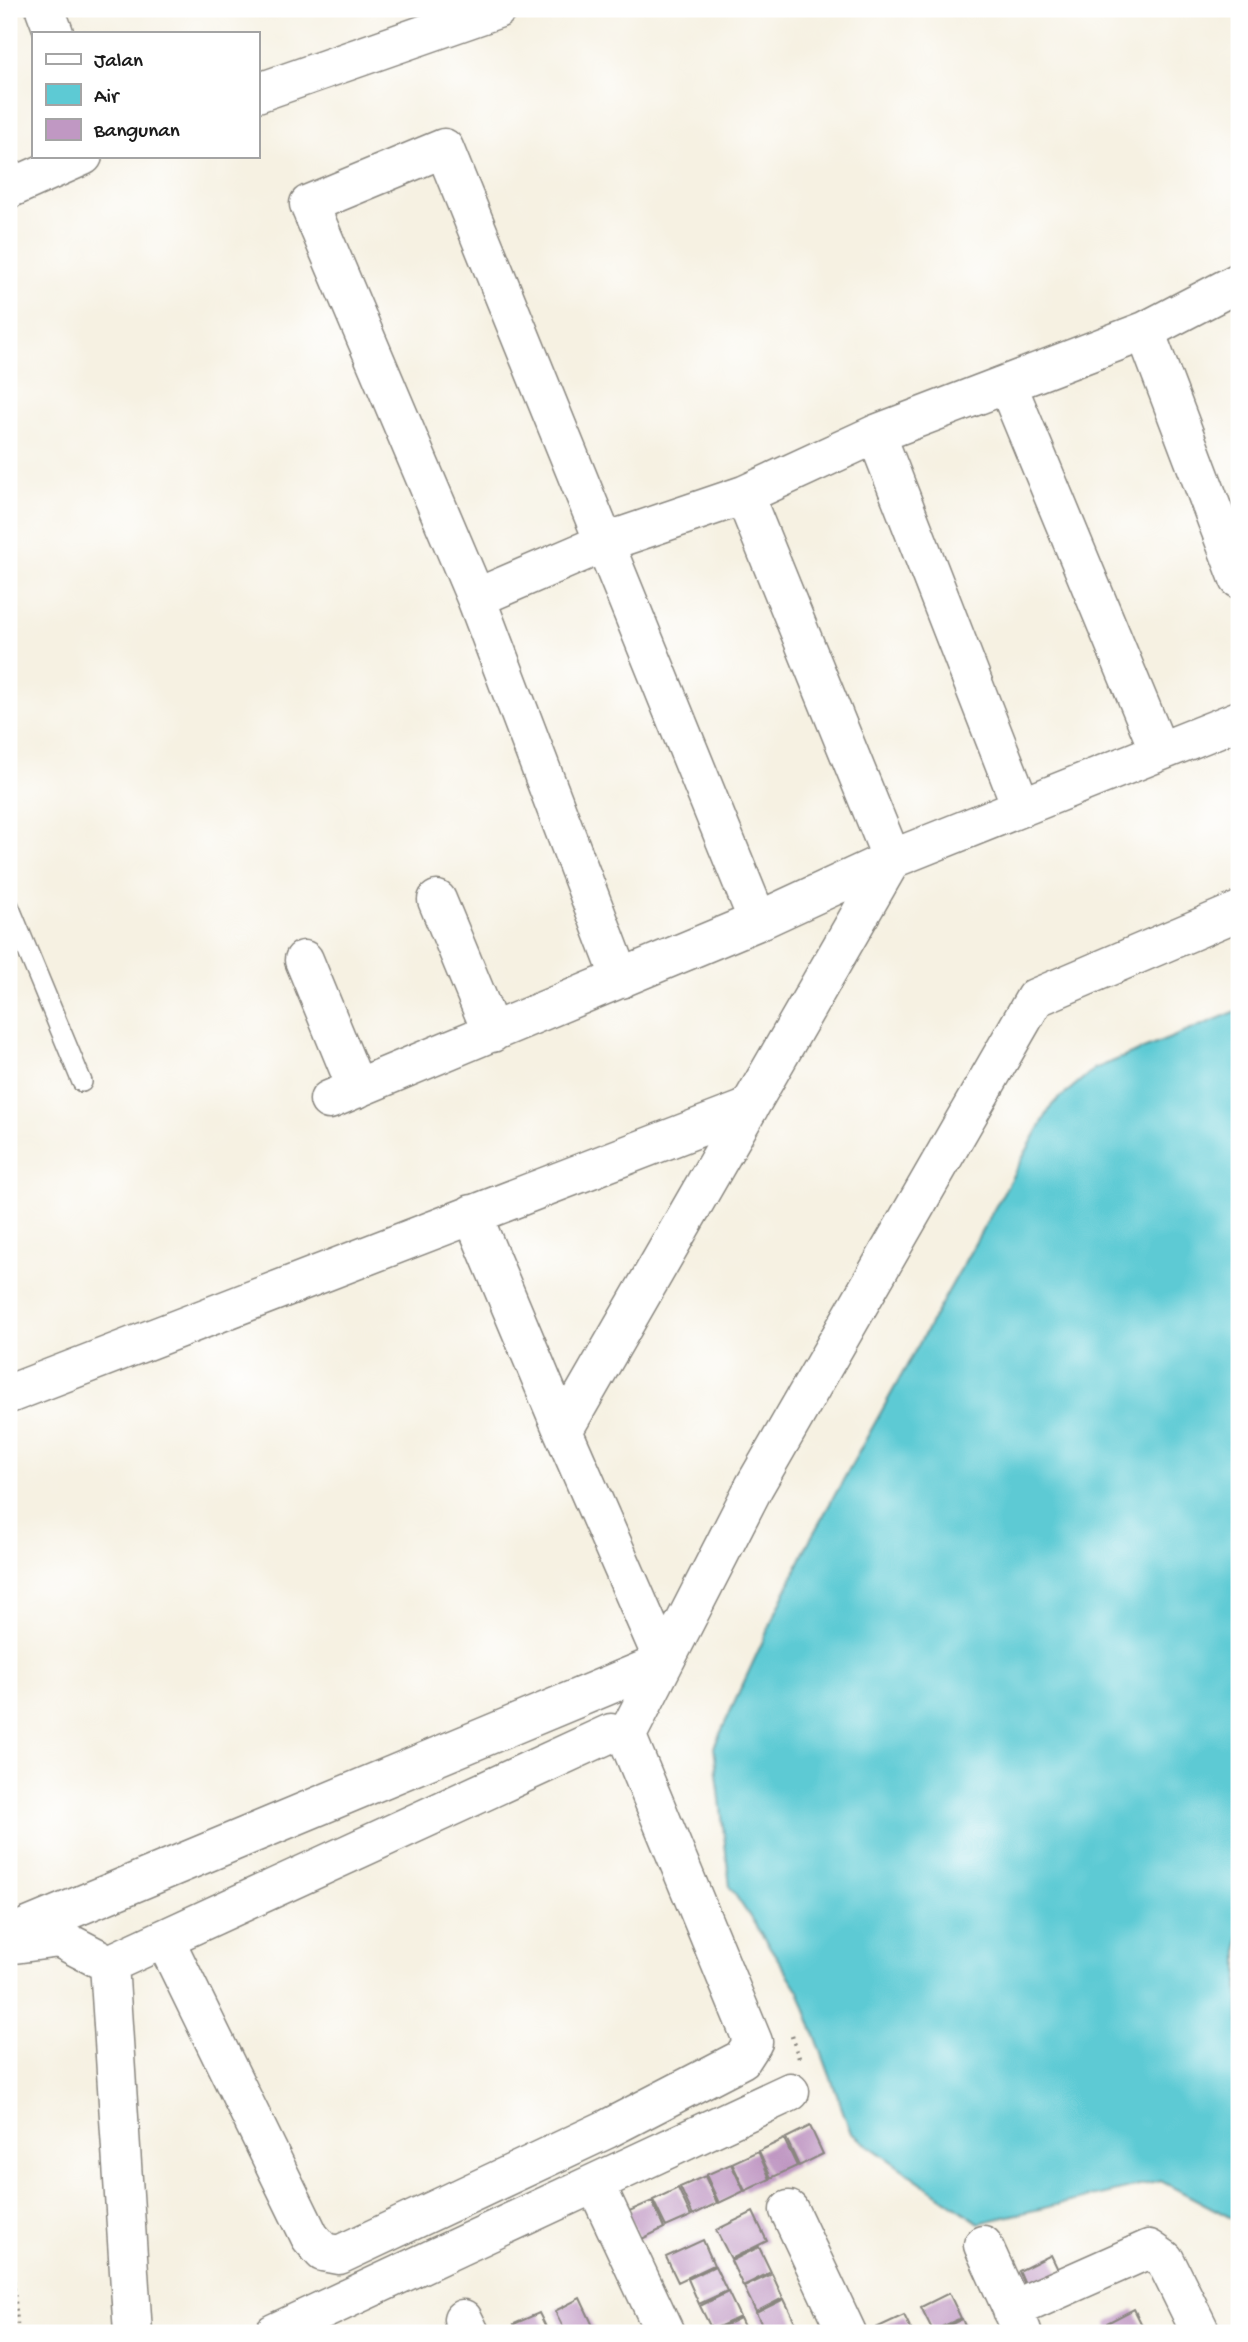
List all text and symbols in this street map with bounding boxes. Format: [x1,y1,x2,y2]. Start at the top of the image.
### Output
legend [32,32,259,158]
text: Jalan [94,50,143,75]
text: Air [94,86,120,111]
text: Bangunan [93,120,180,145]

